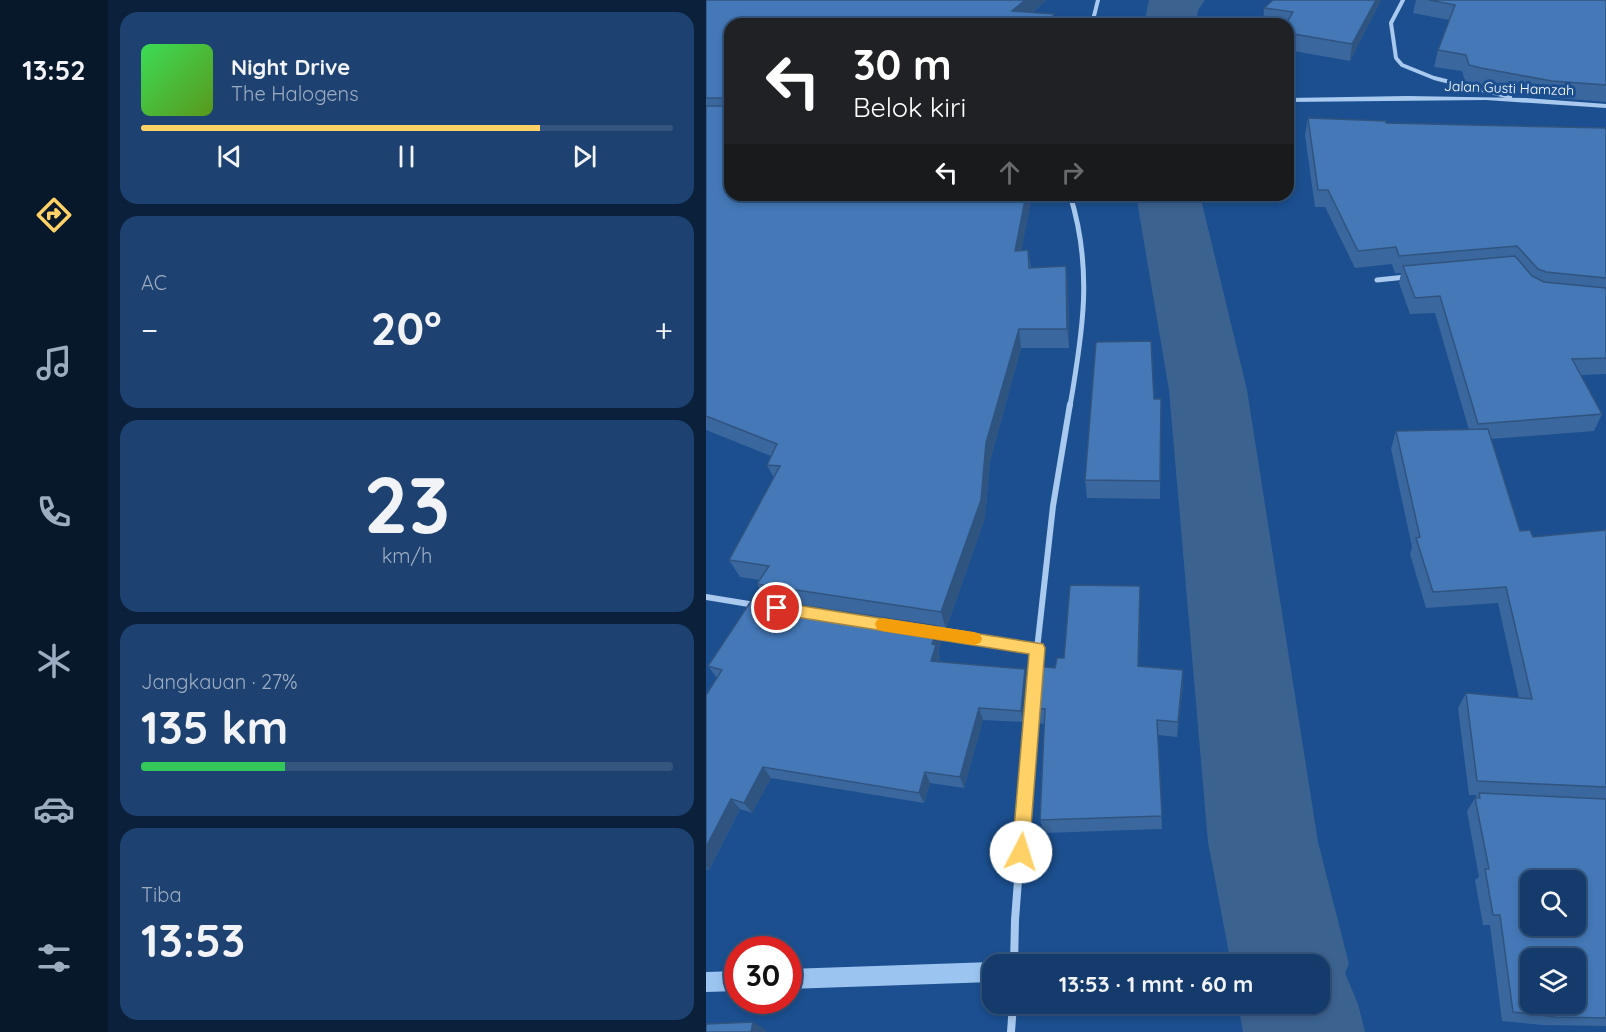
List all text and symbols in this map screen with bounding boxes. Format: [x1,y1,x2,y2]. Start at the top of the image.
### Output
text: 30 m [853,38,952,91]
icon: left [754,42,832,120]
text: 13:52 [22,53,86,87]
text: Night Drive [231,53,350,81]
street label: Jalan Gusti Hamzah [1444,77,1574,99]
text: The Halogens [231,81,359,106]
text: Belok kiri [853,90,966,124]
icon: previous [213,140,246,173]
icon: pause [390,140,423,173]
icon: next [568,140,601,173]
icon: left [930,156,963,189]
icon: ahead [993,156,1026,189]
icon: right [1056,156,1089,189]
icon: directions [33,194,75,236]
text: AC [141,270,167,295]
text: 20° [371,300,442,356]
text: − [141,309,158,350]
text: + [654,309,673,350]
icon: music [33,342,75,384]
text: 23 [364,455,450,553]
icon: phone [33,491,75,533]
text: km/h [382,543,432,568]
pin [751,582,802,633]
icon: arrive [760,591,793,624]
icon: climate [33,640,75,682]
text: Jangkauan · 27% [141,669,298,694]
text: 135 km [141,699,288,755]
icon: car [33,788,75,830]
position arrow [989,820,1053,884]
map controls [1520,870,1586,1014]
button: search [1520,870,1586,936]
text: Tiba [141,882,182,907]
text: 13:53 [141,912,245,968]
speed limit sign: 30 [724,936,802,1014]
icon: filters [33,937,75,979]
button: layers [1520,948,1586,1014]
text: 13:53 · 1 mnt · 60 m [1059,970,1253,998]

